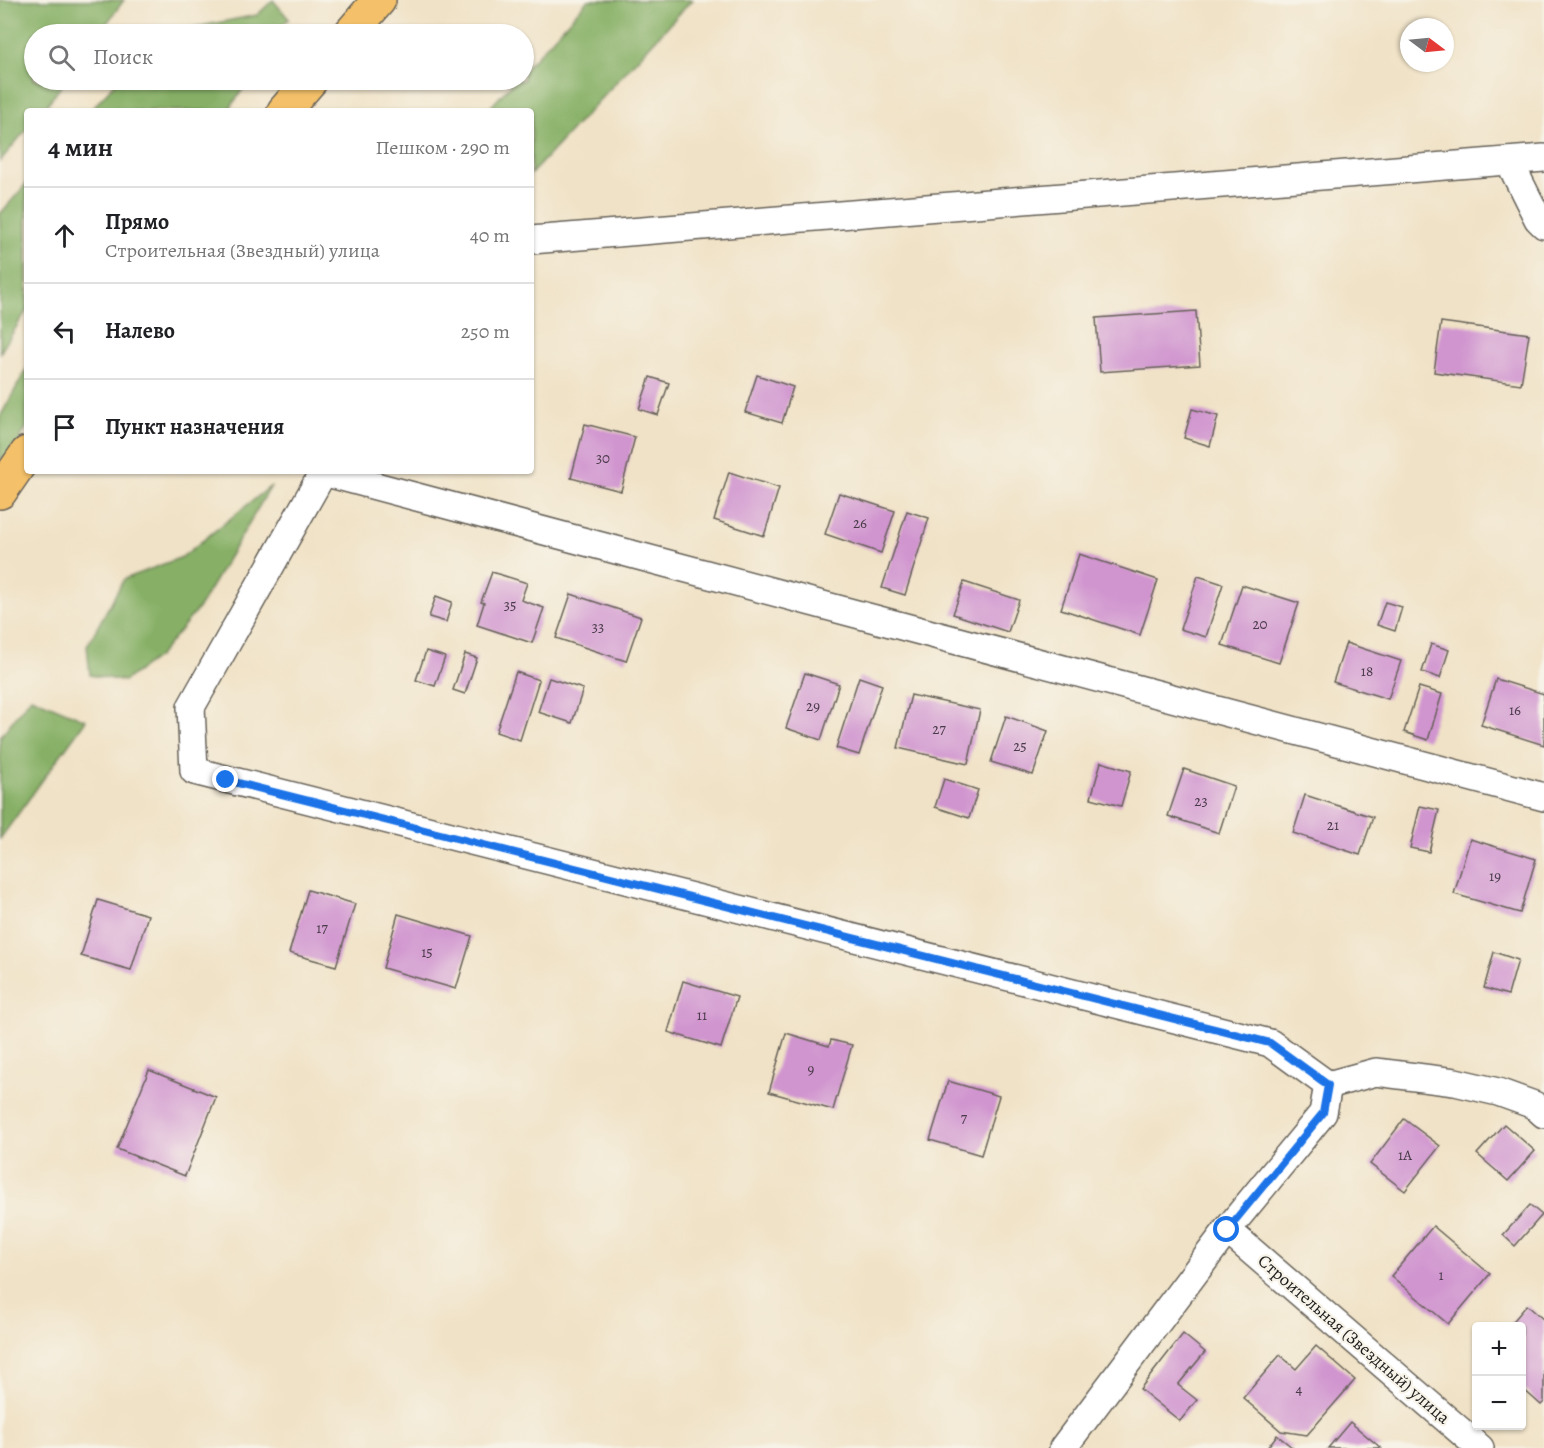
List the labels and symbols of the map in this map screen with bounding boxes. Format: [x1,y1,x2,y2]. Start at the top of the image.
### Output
north arrow [1400,18,1454,72]
house number: 30 [596,448,610,468]
house number: 26 [853,513,867,533]
house number: 35 [504,595,516,615]
house number: 20 [1252,614,1268,634]
house number: 33 [592,617,604,637]
house number: 18 [1361,661,1373,681]
house number: 29 [806,696,820,716]
house number: 16 [1509,700,1521,720]
house number: 27 [932,719,946,739]
house number: 25 [1013,736,1027,756]
route end [212,766,238,792]
house number: 23 [1194,791,1208,811]
house number: 21 [1327,815,1339,835]
house number: 19 [1489,866,1501,886]
house number: 17 [316,918,328,938]
house number: 15 [421,942,433,962]
house number: 11 [697,1005,707,1025]
house number: 9 [808,1059,815,1079]
house number: 7 [961,1108,968,1128]
house number: 1А [1398,1145,1412,1165]
route start [1213,1216,1239,1242]
street label: Строительная (Звездный) улица [1253,1249,1456,1430]
house number: 1 [1438,1265,1444,1285]
house number: 4 [1296,1379,1303,1399]

